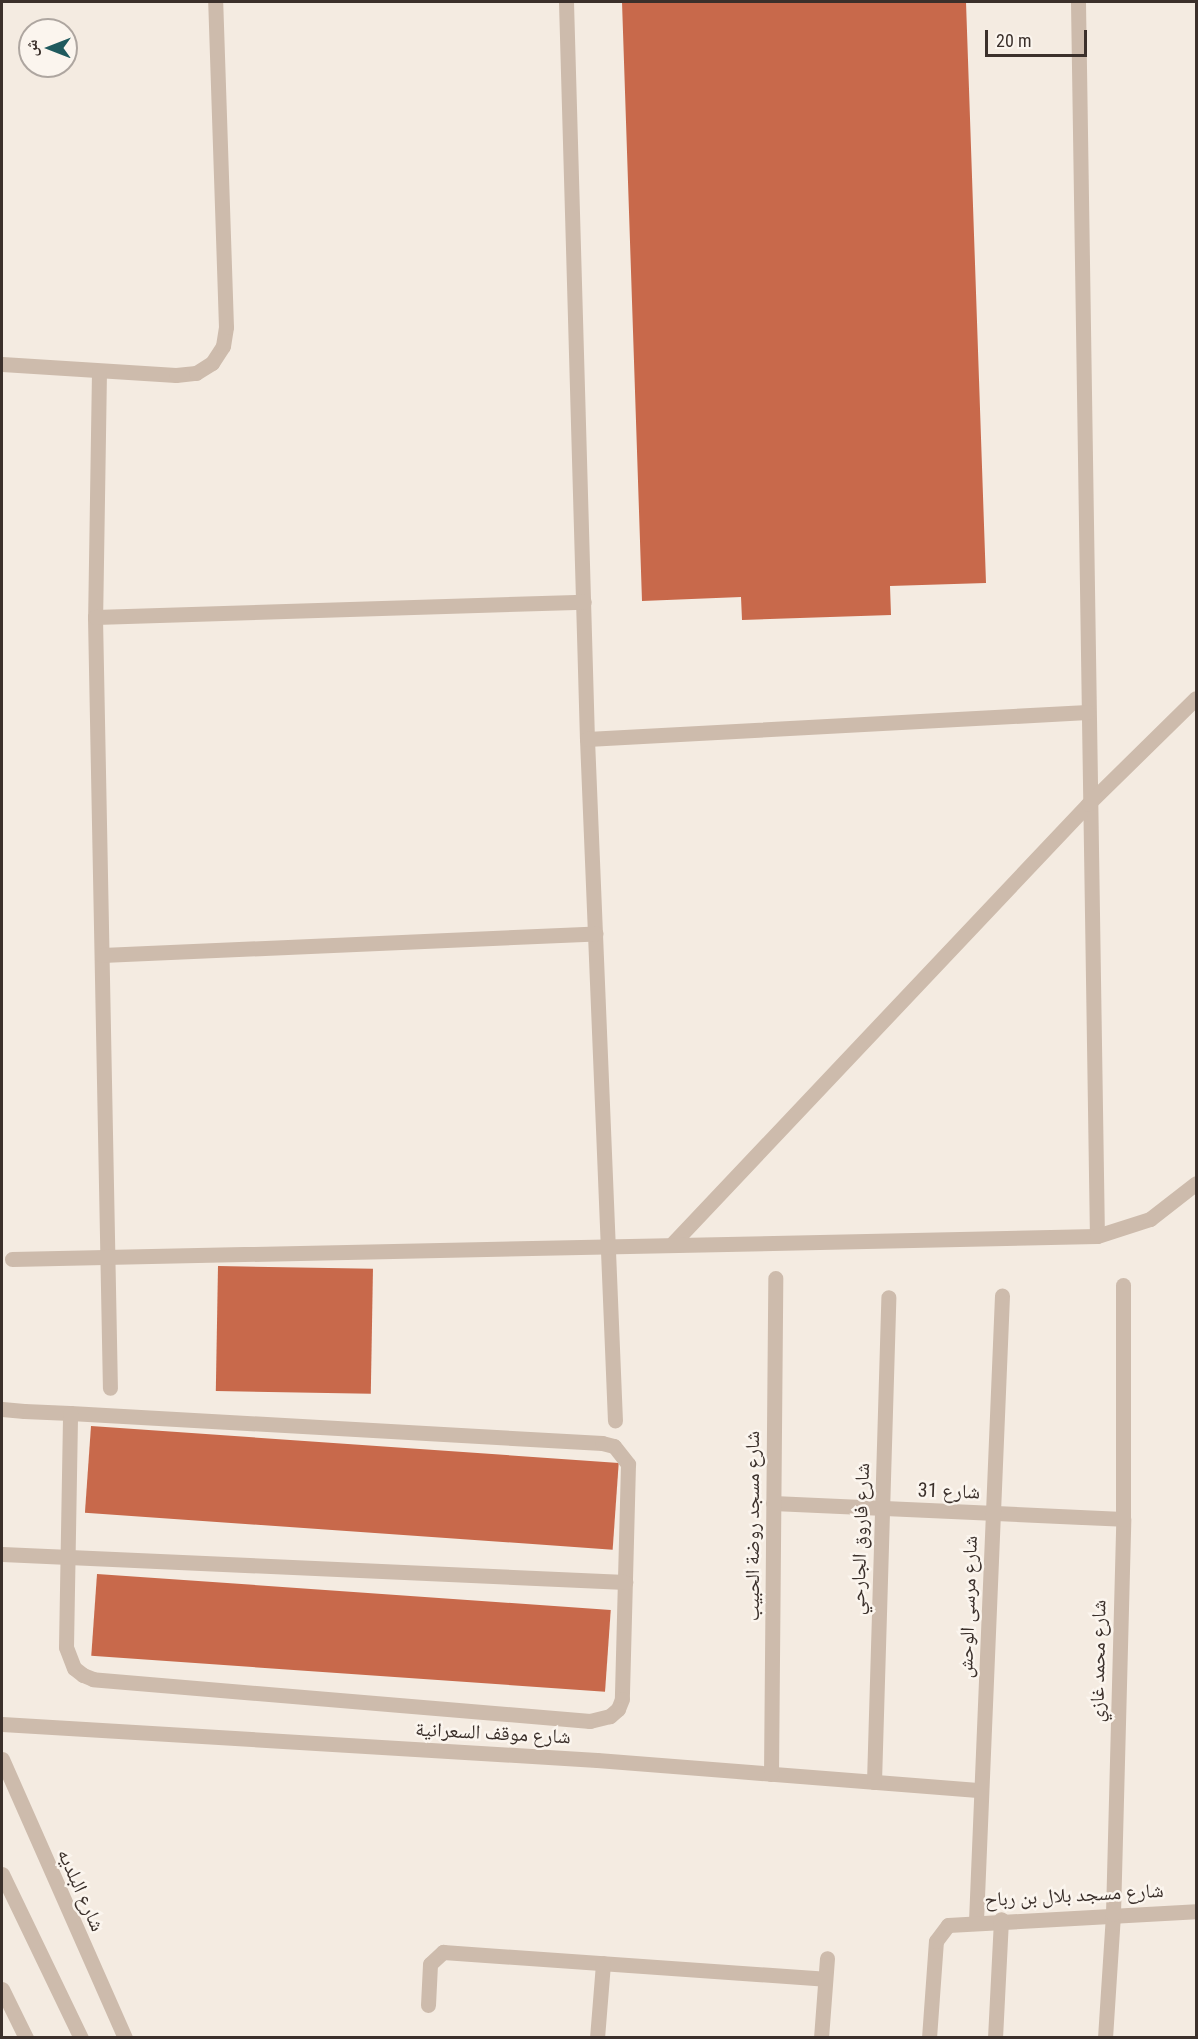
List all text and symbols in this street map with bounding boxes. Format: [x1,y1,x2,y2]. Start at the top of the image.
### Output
north arrow [18,18,78,78]
scale bar [988,18,1090,56]
text: 20 m [996,30,1031,51]
text: ش [22,40,41,57]
street label: شارع مسجد روضة الحبيب [740,1431,764,1621]
street label: شارع فاروق الجارحي [845,1463,875,1615]
street label: شارع 31 [917,1478,981,1504]
street label: شارع مرسى الوحش [954,1535,982,1679]
street label: شارع محمد غازي [1085,1599,1111,1723]
street label: شارع موقف السعرانية [415,1717,571,1749]
street label: شارع البلديه [52,1845,110,1935]
street label: شارع مسجد بلال بن رباح [984,1878,1164,1912]

